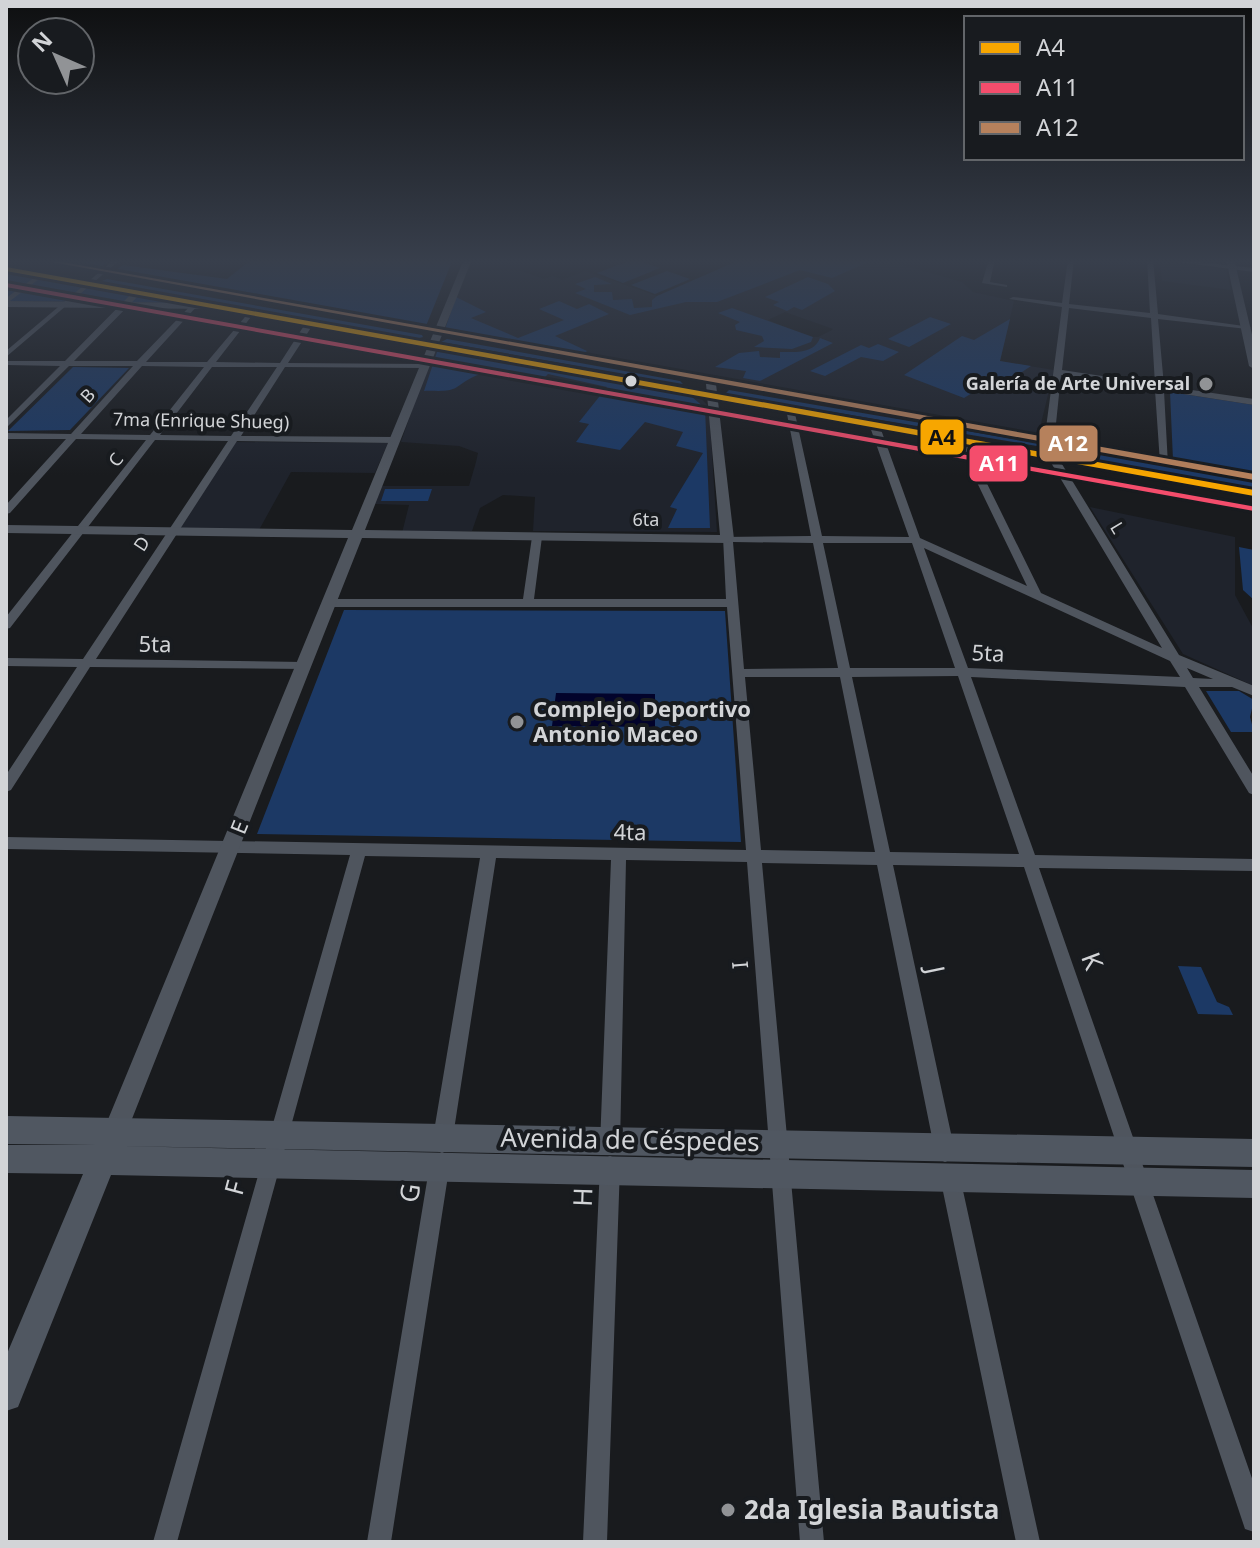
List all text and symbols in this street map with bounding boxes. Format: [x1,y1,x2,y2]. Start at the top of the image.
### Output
north arrow [16,16,96,96]
legend [964,16,1244,160]
text: N [24,24,58,58]
text: A4 [1036,30,1065,63]
text: A11 [1036,70,1079,103]
text: A12 [1036,110,1079,143]
place label: Galería de Arte Universal [966,371,1190,395]
unlabelled marker [623,373,639,389]
marker: Galería de Arte Universal [1197,375,1215,393]
street label: B [74,383,100,408]
street label: 7ma (Enrique Shueg) [113,406,289,434]
line badge: A4 [919,418,965,456]
text: A4 [928,421,956,451]
line badge: A12 [1038,424,1099,463]
text: A12 [1048,427,1088,457]
line badge: A11 [968,444,1029,483]
text: A11 [979,447,1019,477]
street label: C [102,448,128,471]
street label: 6ta [633,507,659,531]
street label: L [1105,517,1131,538]
street label: D [128,531,155,556]
street label: 5ta [138,628,172,658]
street label: 5ta [971,636,1005,668]
place label: Complejo Deportivo Antonio Maceo [533,693,751,748]
marker: Complejo Deportivo Antonio Maceo [508,713,526,731]
street label: E [222,815,254,838]
street label: 4ta [613,816,647,846]
street label: K [1073,947,1113,975]
street label: I [724,960,754,970]
street label: J [917,960,954,977]
street label: Avenida de Céspedes [500,1119,760,1159]
street label: F [215,1177,253,1199]
street label: G [390,1181,428,1205]
street label: H [564,1187,600,1207]
place label: 2da Iglesia Bautista [744,1491,999,1527]
marker: 2da Iglesia Bautista [719,1501,737,1519]

